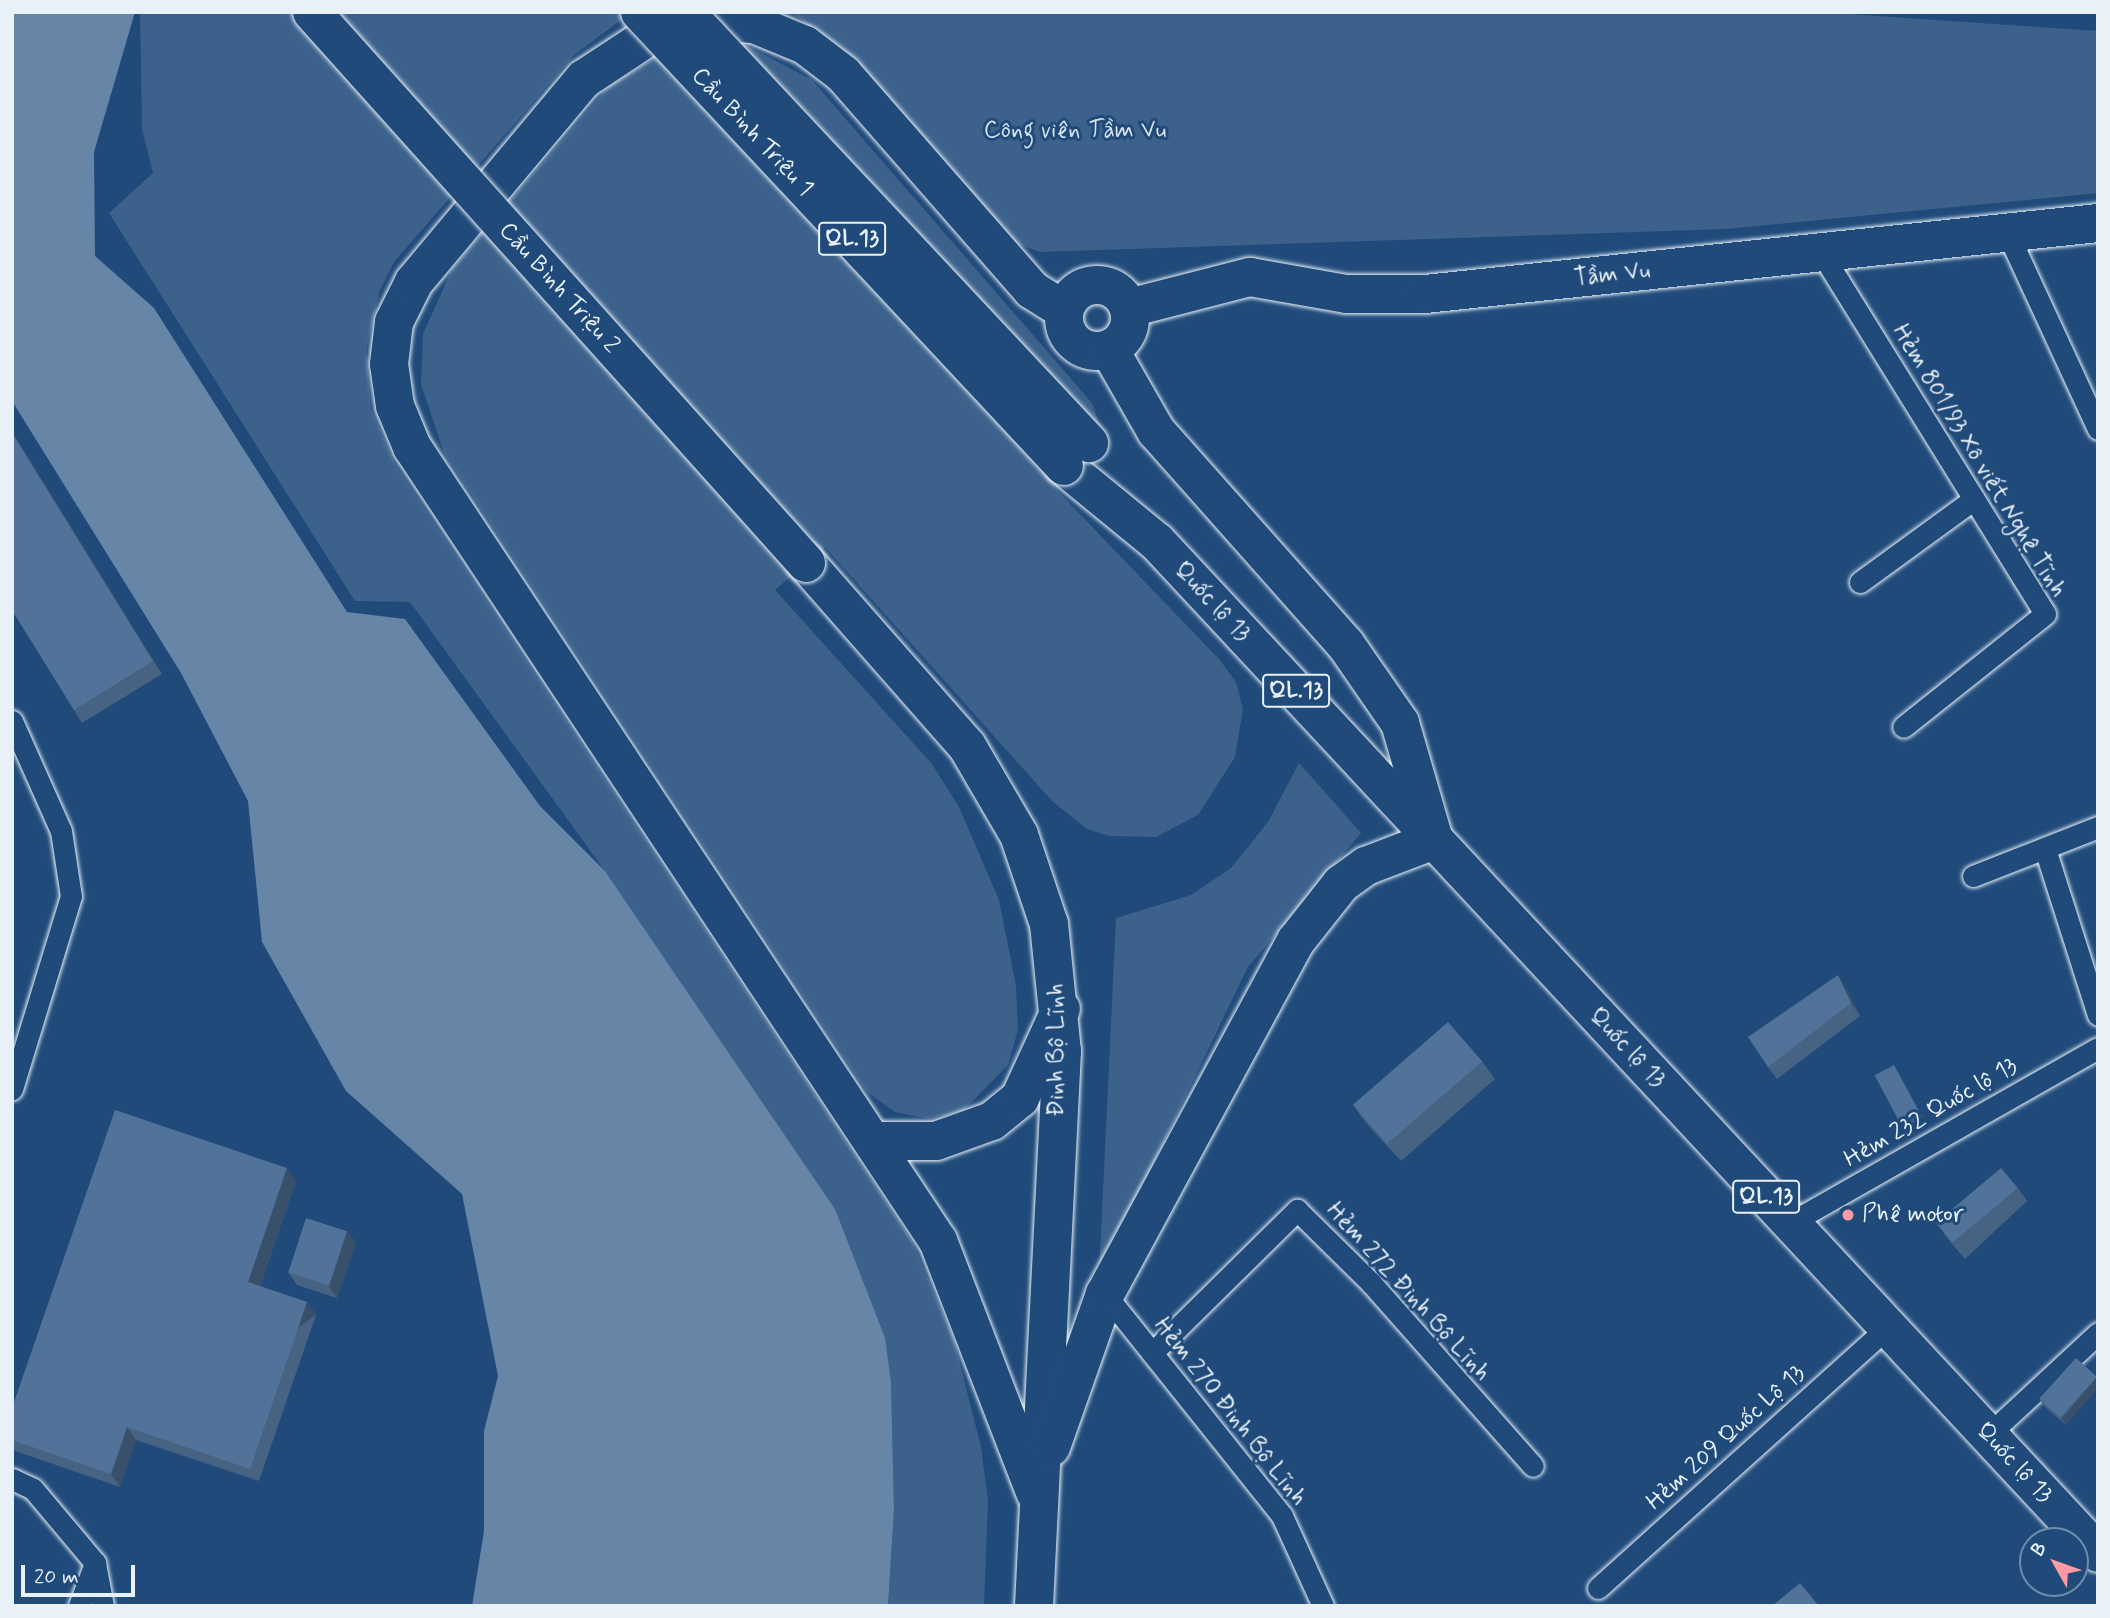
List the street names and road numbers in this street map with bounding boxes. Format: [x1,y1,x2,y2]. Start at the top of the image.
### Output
street label: Cầu Bình Triệu 1 [685,62,819,202]
street label: Cầu Bình Triệu 2 [493,217,625,359]
road number: QL.13 [817,220,887,258]
street label: Tầm Vu [1573,257,1651,293]
street label: Hẻm 801/93 Xô viết Nghệ Tĩnh [1886,320,2072,602]
street label: Quốc lộ 13 [1168,556,1256,648]
road number: QL.13 [1261,671,1331,710]
street label: Đinh Bộ Lĩnh [1043,984,1071,1116]
street label: Quốc lộ 13 [1583,1002,1671,1094]
street label: Hẻm 232 Quốc lộ 13 [1839,1052,2023,1174]
road number: QL.13 [1731,1178,1801,1216]
street label: Hẻm 272 Đinh Bộ Lĩnh [1320,1197,1496,1387]
street label: Hẻm 270 Đinh Bộ Lĩnh [1148,1312,1312,1512]
street label: Hẻm 209 Quốc Lộ 13 [1640,1358,1812,1518]
street label: Quốc lộ 13 [1970,1417,2058,1509]

